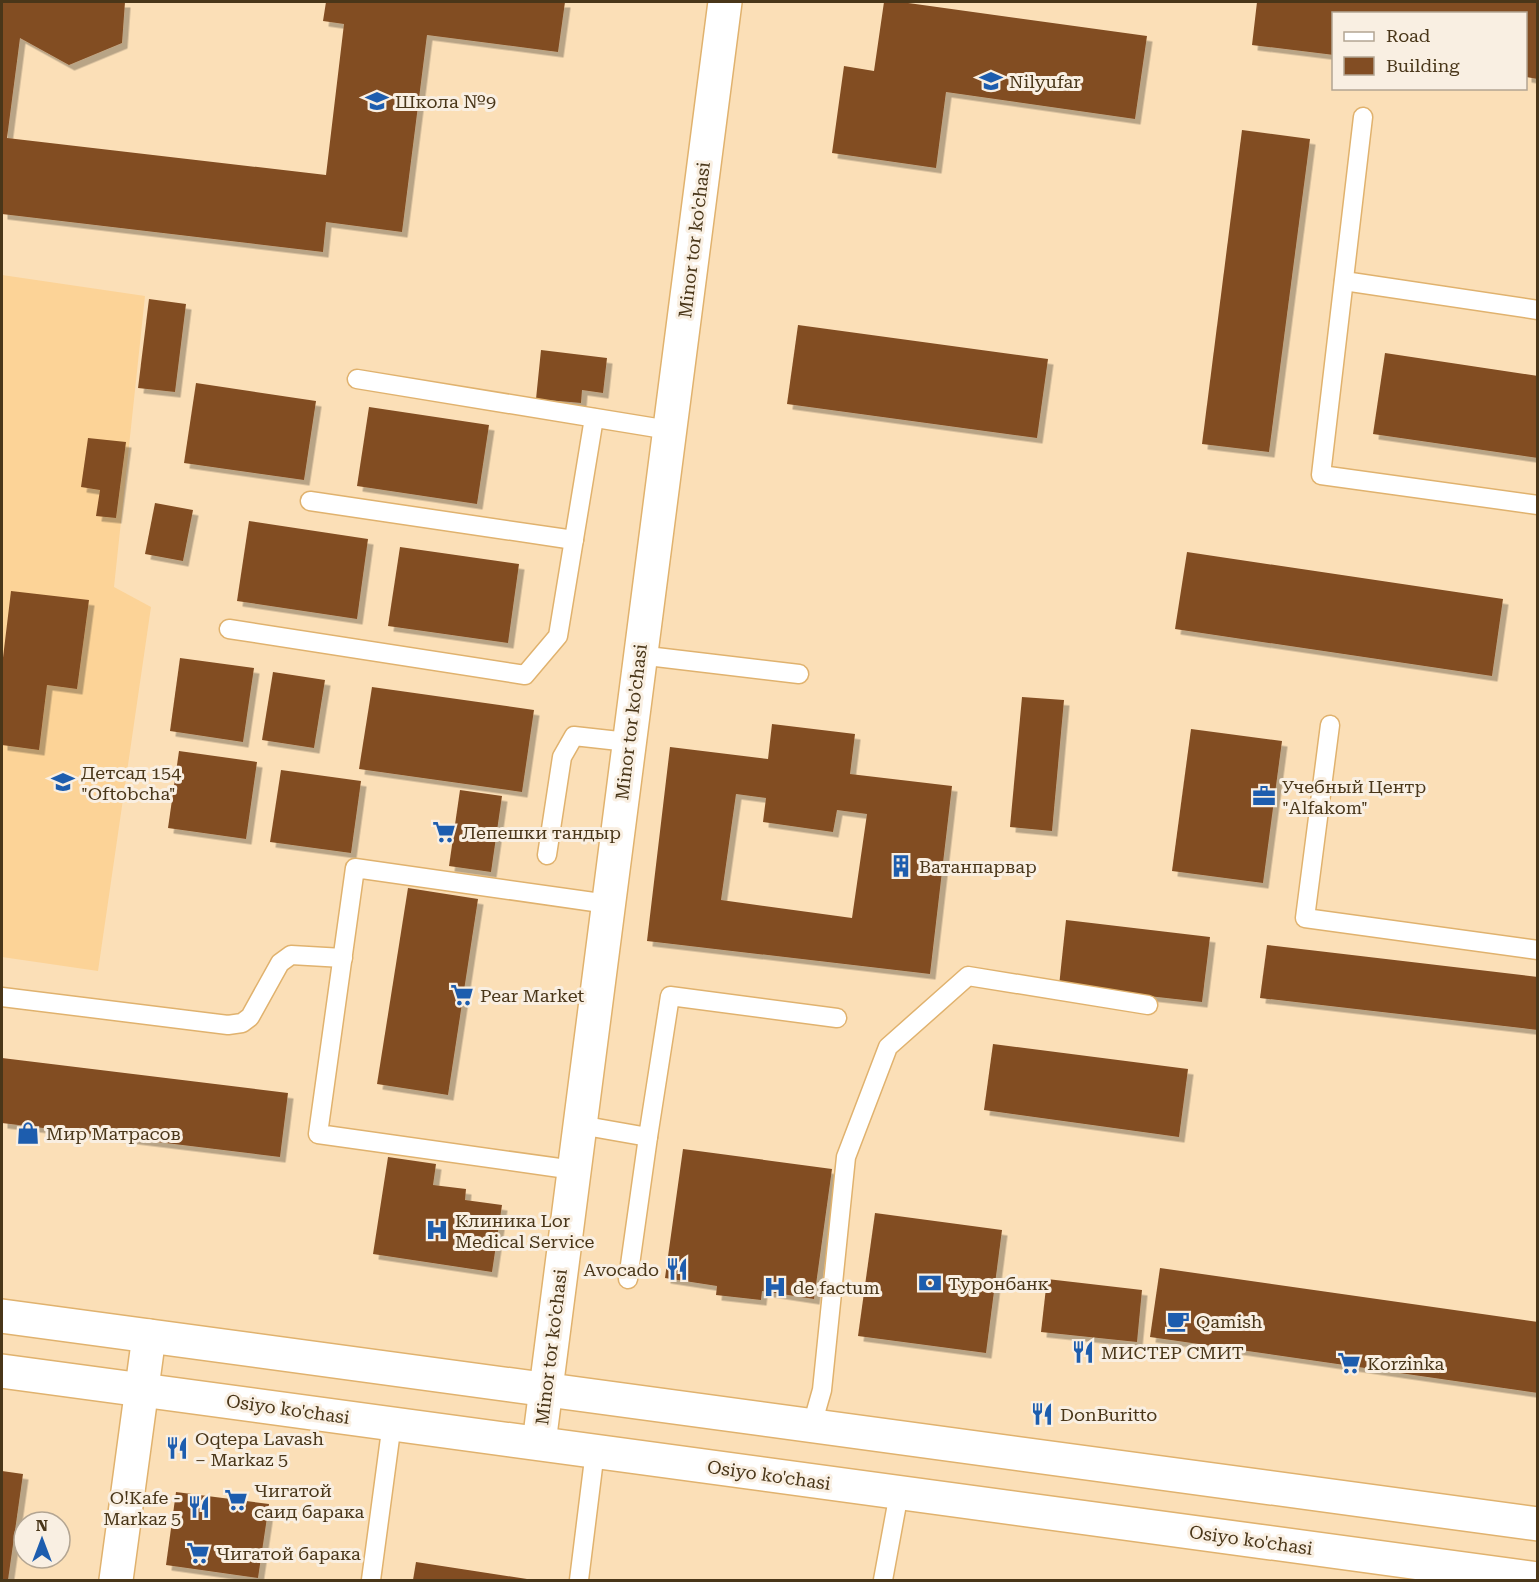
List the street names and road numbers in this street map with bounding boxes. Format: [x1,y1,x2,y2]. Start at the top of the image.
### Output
street label: Minor tor ko'chasi [674,161,714,319]
street label: Minor tor ko'chasi [611,643,651,801]
street label: Minor tor ko'chasi [531,1268,571,1426]
street label: Osiyo ko'chasi [225,1390,351,1428]
street label: Osiyo ko'chasi [706,1456,832,1494]
street label: Osiyo ko'chasi [1188,1521,1314,1559]

